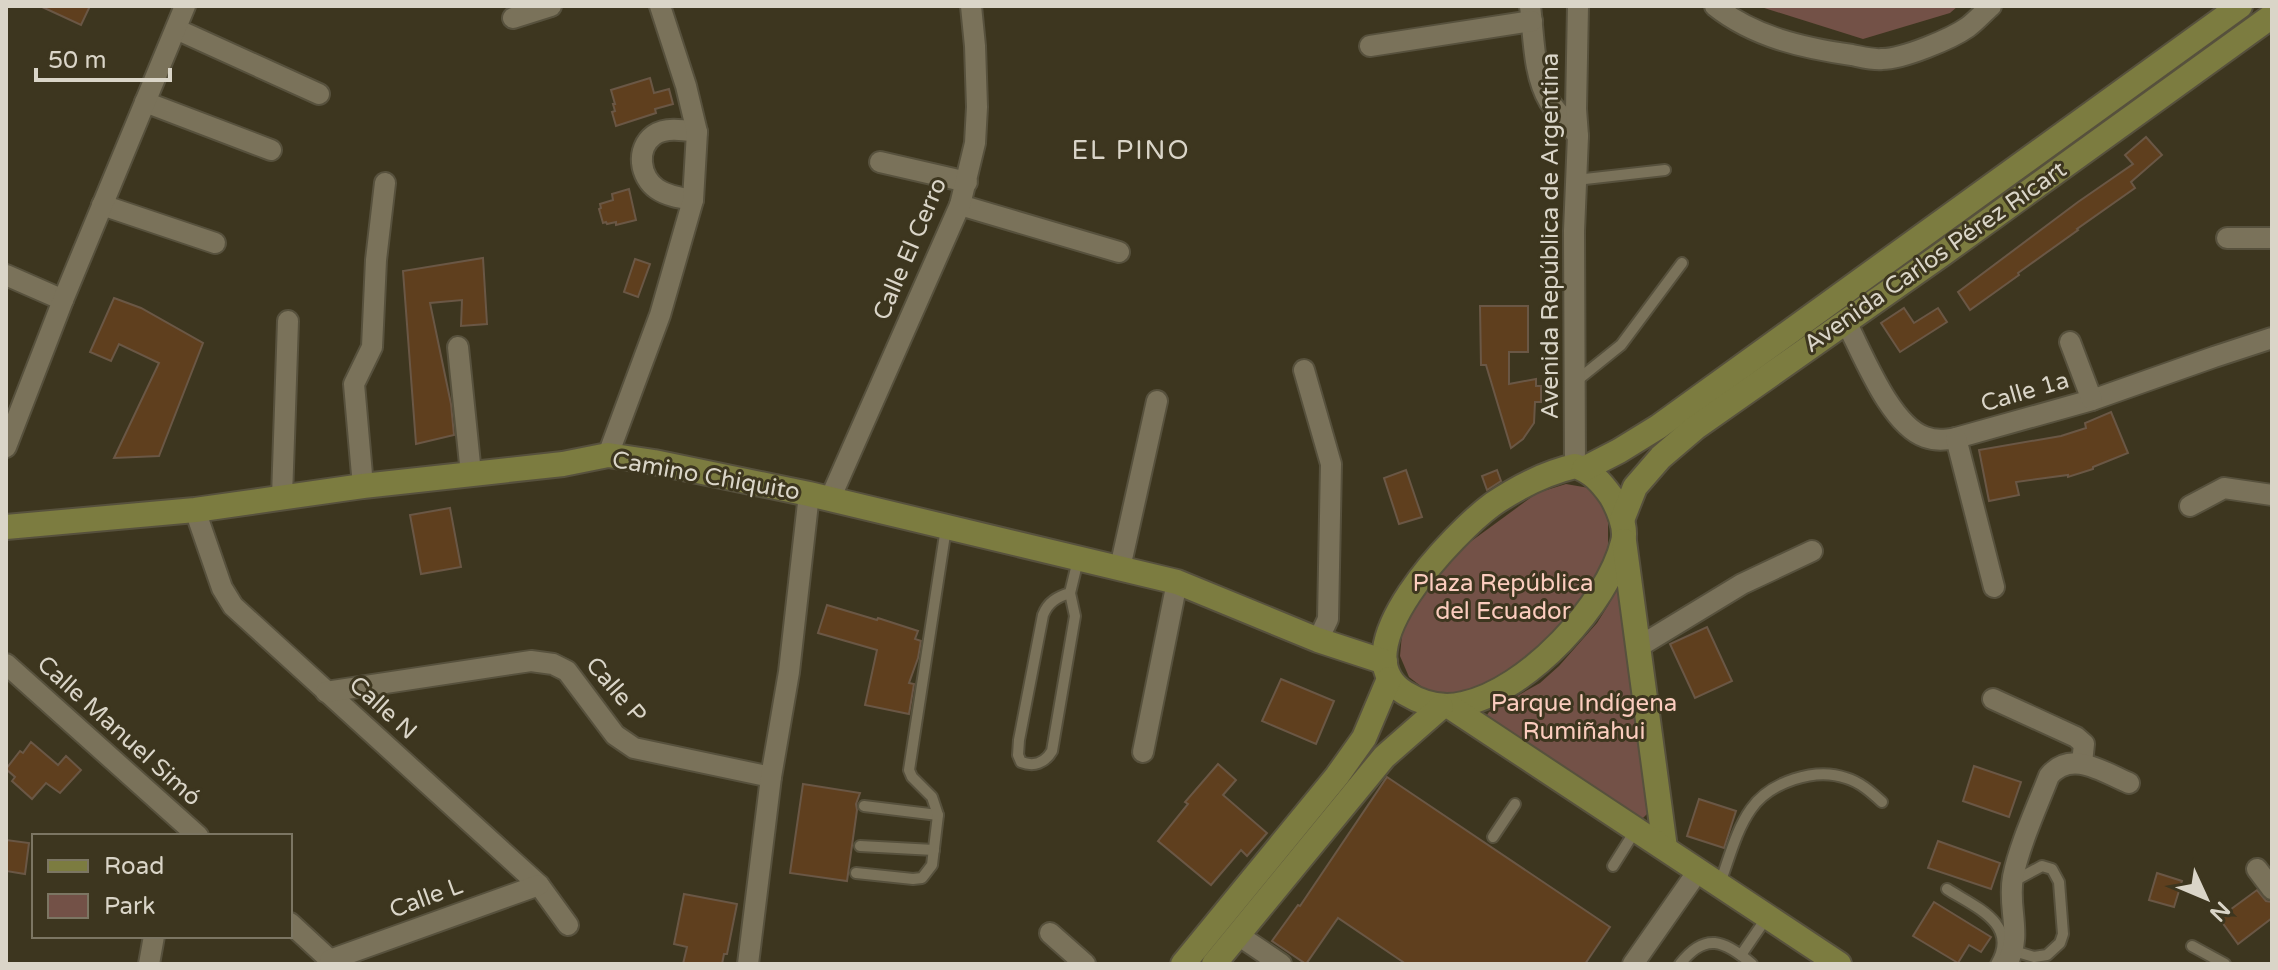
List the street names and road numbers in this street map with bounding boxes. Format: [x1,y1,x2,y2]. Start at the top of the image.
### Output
street label: Avenida República de Argentina [1536,53,1565,419]
street label: Avenida Carlos Pérez Ricart [1798,155,2072,359]
street label: Calle El Cerro [867,173,953,325]
street label: Calle 1a [1977,366,2073,418]
street label: Camino Chiquito [610,445,802,507]
street label: Calle Manuel Simó [31,650,207,812]
street label: Calle P [579,651,653,729]
street label: Calle N [343,670,423,746]
street label: Calle L [385,871,467,925]

